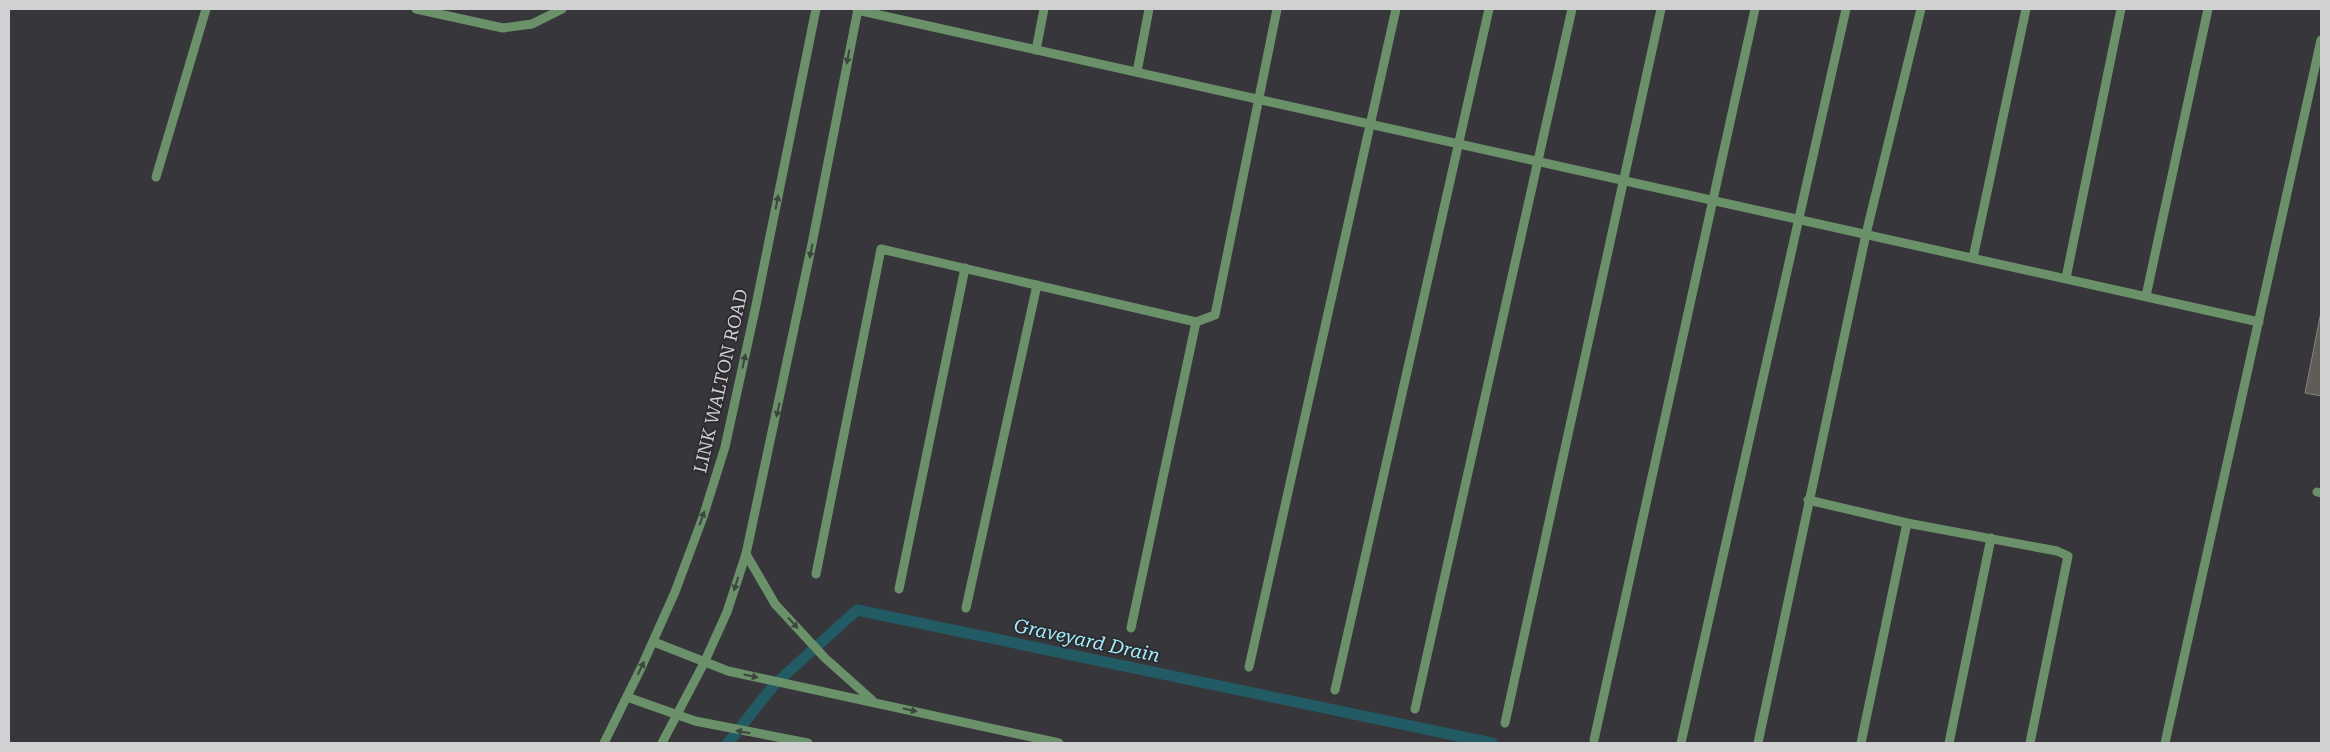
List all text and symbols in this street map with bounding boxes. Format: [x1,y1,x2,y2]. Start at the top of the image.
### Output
one-way arrow [844,49,852,65]
one-way arrow [773,194,781,210]
one-way arrow [807,243,815,258]
street label: LINK WALTON ROAD [689,287,752,475]
one-way arrow [740,354,748,369]
one-way arrow [773,402,781,418]
one-way arrow [698,510,706,525]
one-way arrow [731,577,739,592]
water label: Graveyard Drain [1012,614,1162,667]
one-way arrow [787,617,799,629]
one-way arrow [637,661,645,676]
one-way arrow [744,672,759,680]
one-way arrow [903,706,918,714]
one-way arrow [734,727,750,735]

